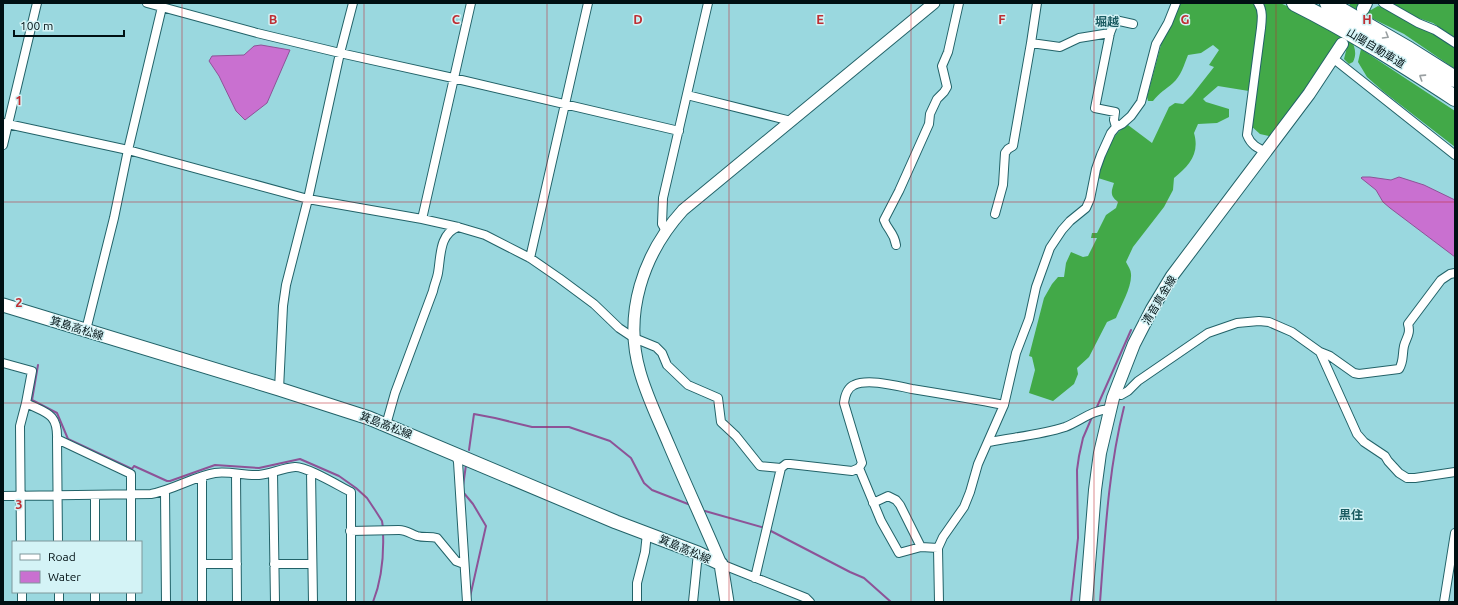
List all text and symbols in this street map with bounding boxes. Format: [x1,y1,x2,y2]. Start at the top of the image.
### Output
scale bar [14,12,124,38]
text: B [269,12,278,26]
text: C [452,12,461,26]
text: D [633,12,643,26]
text: E [816,12,824,26]
text: F [998,12,1006,26]
text: G [1181,12,1190,26]
text: H [1362,12,1372,26]
district label: 堀越 [1095,15,1119,28]
text: 100 m [20,19,53,32]
street label: 山陽自動車道 [1345,26,1407,70]
one-way arrow [1382,32,1389,39]
one-way arrow [1419,74,1426,81]
text: 1 [15,93,23,107]
street label: 清音真金線 [1140,273,1178,327]
text: 2 [15,295,23,309]
street label: 箕島高松線 [49,314,105,342]
street label: 箕島高松線 [358,410,414,440]
text: 3 [15,497,23,511]
district label: 黒住 [1339,508,1363,521]
street label: 箕島高松線 [657,533,713,565]
legend [12,541,142,593]
text: Road [48,550,76,563]
text: Water [48,570,81,583]

